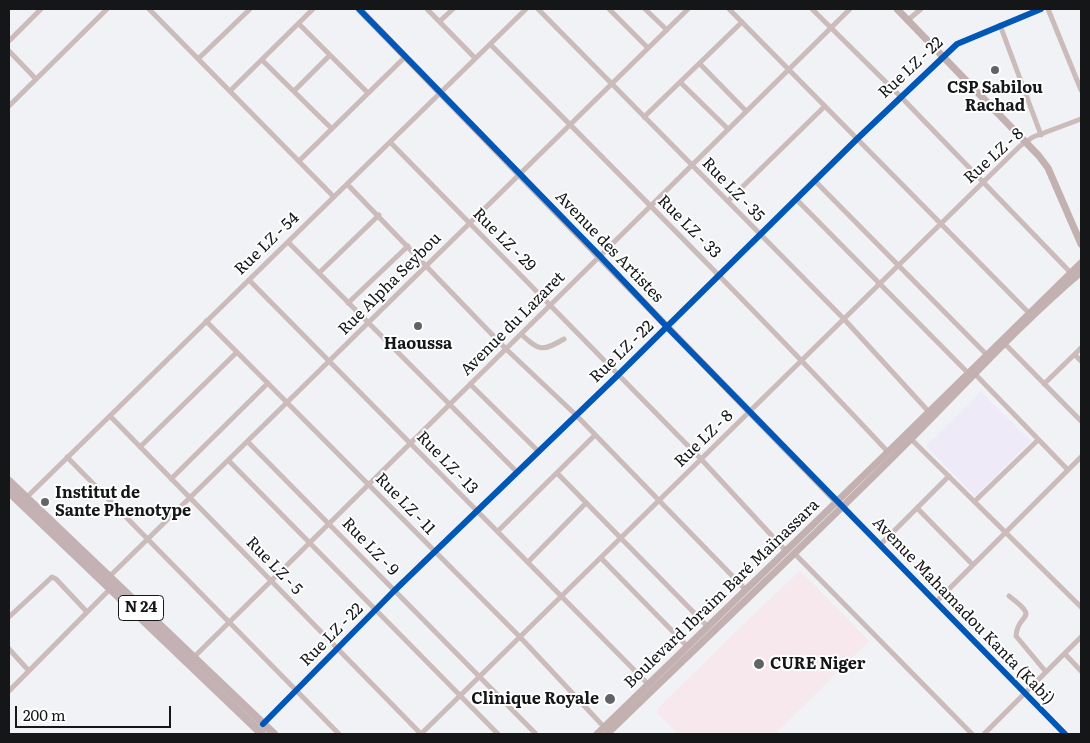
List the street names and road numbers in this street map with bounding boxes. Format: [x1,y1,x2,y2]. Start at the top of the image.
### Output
street label: Rue LZ - 22 [875,33,947,103]
street label: Rue LZ - 8 [960,124,1028,188]
street label: Rue LZ - 35 [698,154,768,226]
street label: Avenue des Artistes [551,187,667,307]
street label: Rue LZ - 33 [653,191,725,263]
street label: Rue LZ - 29 [468,204,540,276]
street label: Rue LZ - 54 [231,209,303,279]
street label: Rue Alpha Seybou [335,229,445,339]
street label: Avenue du Lazaret [457,268,569,380]
street label: Rue LZ - 22 [586,317,658,387]
street label: Rue LZ - 8 [671,406,737,472]
street label: Rue LZ - 13 [412,428,482,498]
street label: Rue LZ - 11 [371,469,439,539]
street label: Boulevard Ibraim Baré Maïnassara [621,496,823,692]
street label: Avenue Mahamadou Kanta (Kabi) [868,513,1058,709]
street label: Rue LZ - 9 [338,514,402,580]
street label: Rue LZ - 5 [242,533,306,599]
road number: N 24 [118,596,164,620]
street label: Rue LZ - 22 [297,600,367,670]

